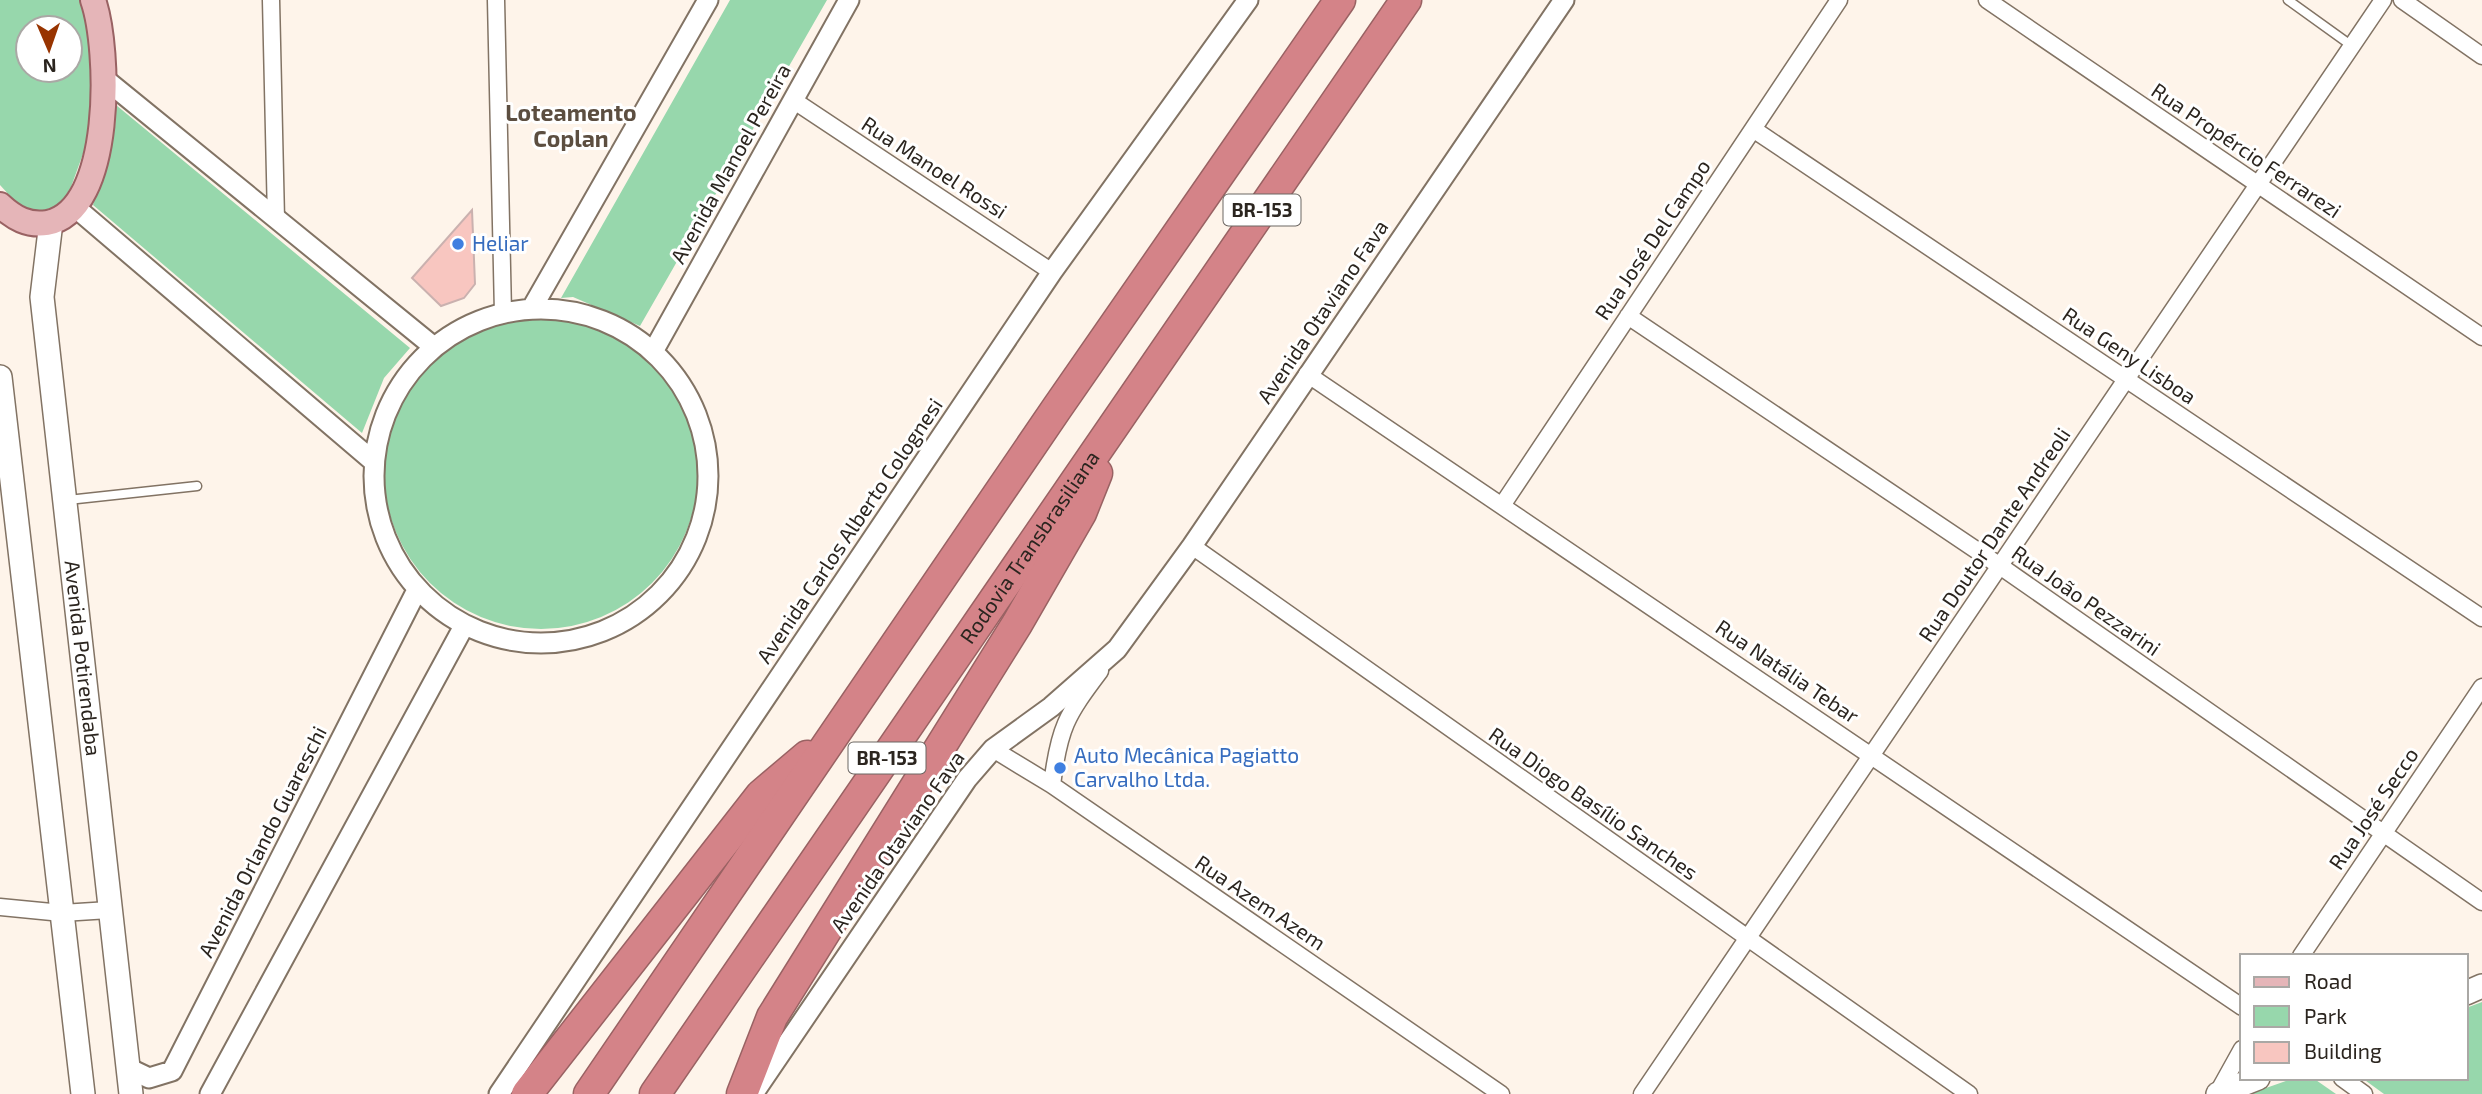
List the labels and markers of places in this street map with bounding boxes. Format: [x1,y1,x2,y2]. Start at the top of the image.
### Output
place label: Heliar [472,230,529,255]
marker: Heliar [450,236,466,252]
place label: Auto Mecânica Pagiatto Carvalho Ltda. [1074,742,1299,791]
marker: Auto Mecânica Pagiatto Carvalho Ltda. [1052,760,1068,776]

